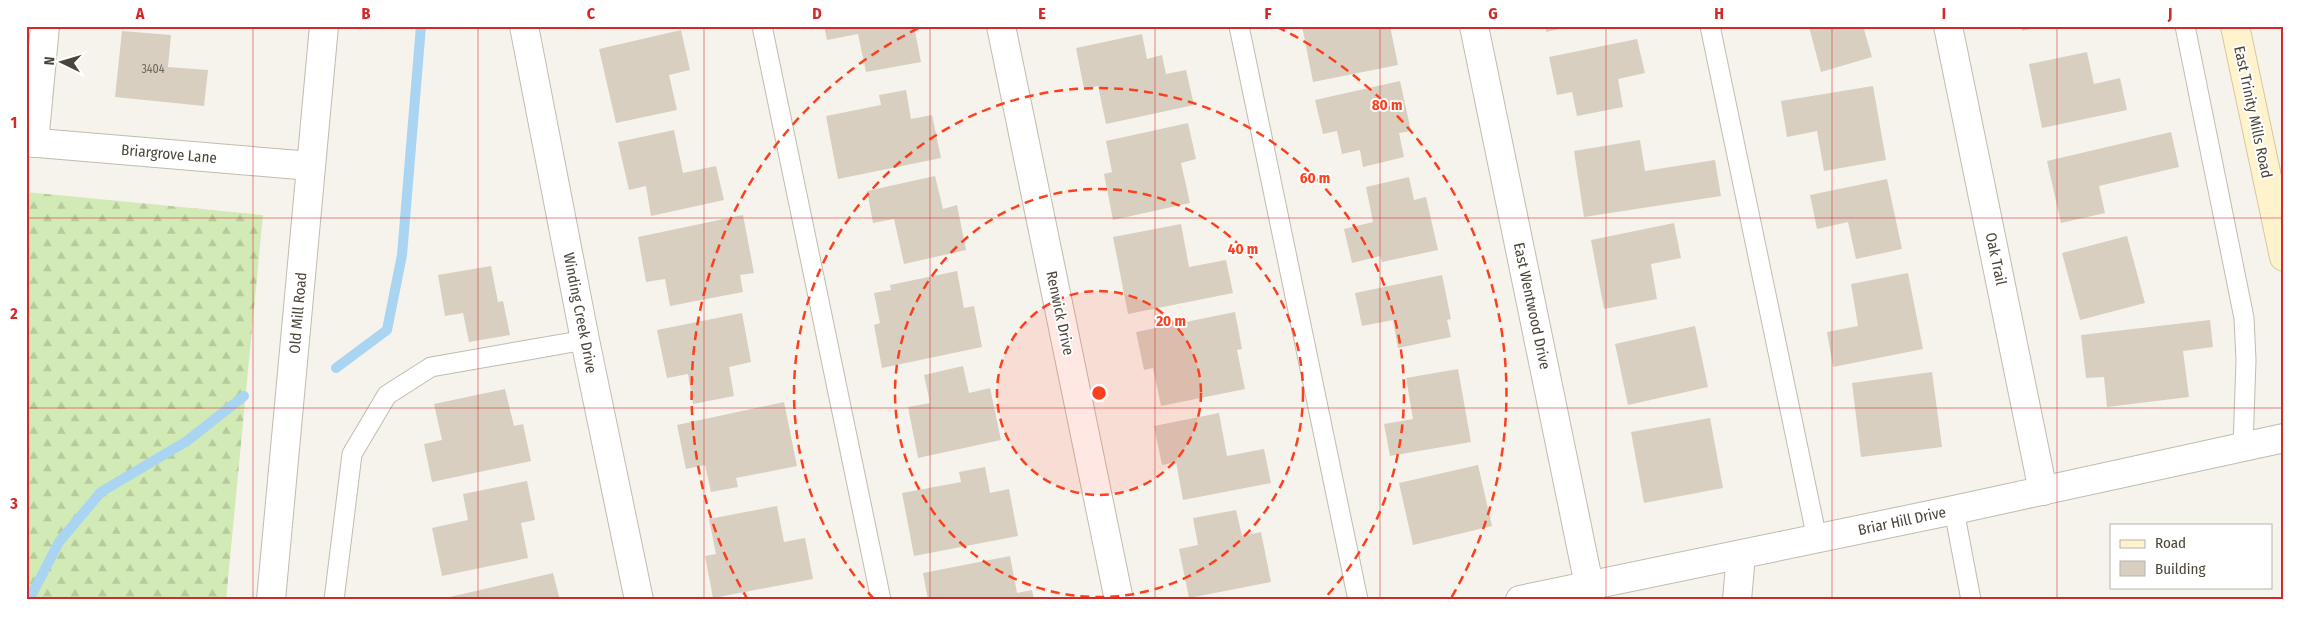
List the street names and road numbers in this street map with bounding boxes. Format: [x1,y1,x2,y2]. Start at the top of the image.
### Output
street label: East Trinity Mills Road [2230,44,2276,180]
street label: Briargrove Lane [120,141,218,167]
street label: Oak Trail [1982,231,2010,287]
street label: East Wentwood Drive [1510,241,1554,371]
street label: Winding Creek Drive [559,251,601,375]
street label: Renwick Drive [1042,269,1078,357]
street label: Old Mill Road [285,271,311,355]
street label: Briar Hill Drive [1856,503,1948,539]

